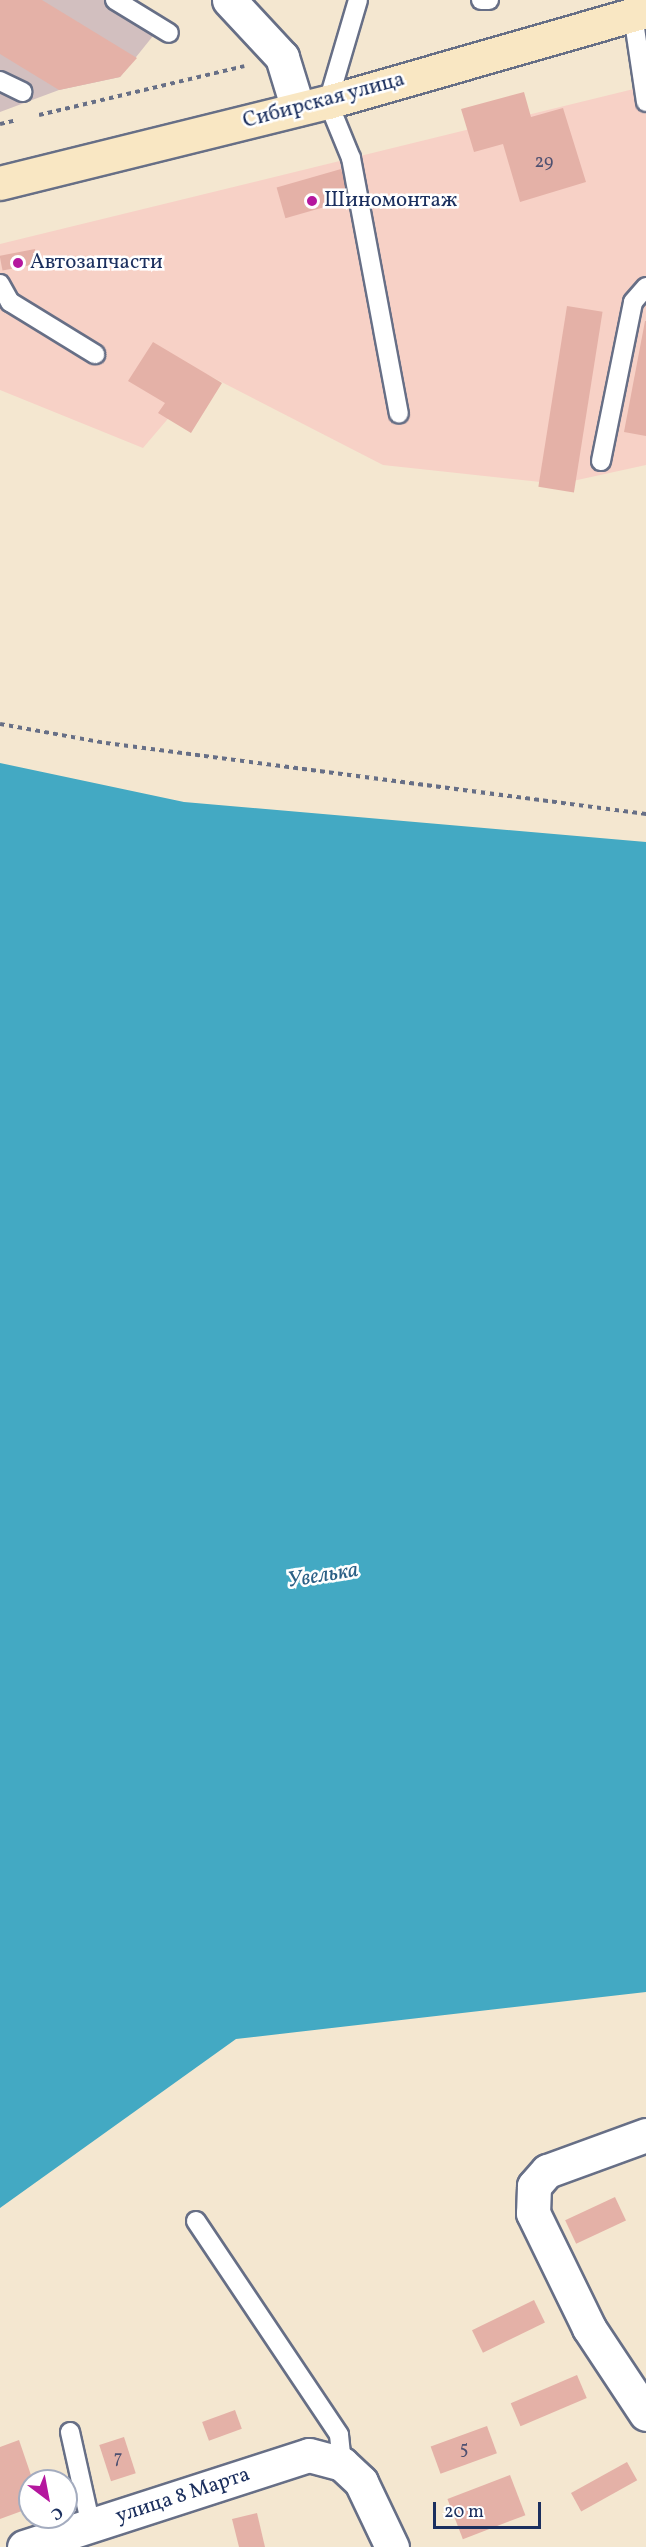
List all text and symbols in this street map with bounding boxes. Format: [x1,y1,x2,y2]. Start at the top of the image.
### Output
street label: Сибирская улица [240,67,408,135]
house number: 29 [535,152,553,174]
place label: Шиномонтаж [324,188,457,214]
marker: Шиномонтаж [305,194,319,208]
place label: Автозапчасти [30,250,163,276]
marker: Автозапчасти [11,256,25,270]
water label: Увелька [286,1557,360,1595]
house number: 5 [460,2439,468,2461]
house number: 7 [114,2448,122,2470]
street label: улица 8 Марта [113,2462,253,2530]
north arrow [18,2469,78,2529]
scale bar [436,2490,544,2528]
text: 20 m [444,2500,484,2525]
text: С [46,2501,67,2525]

